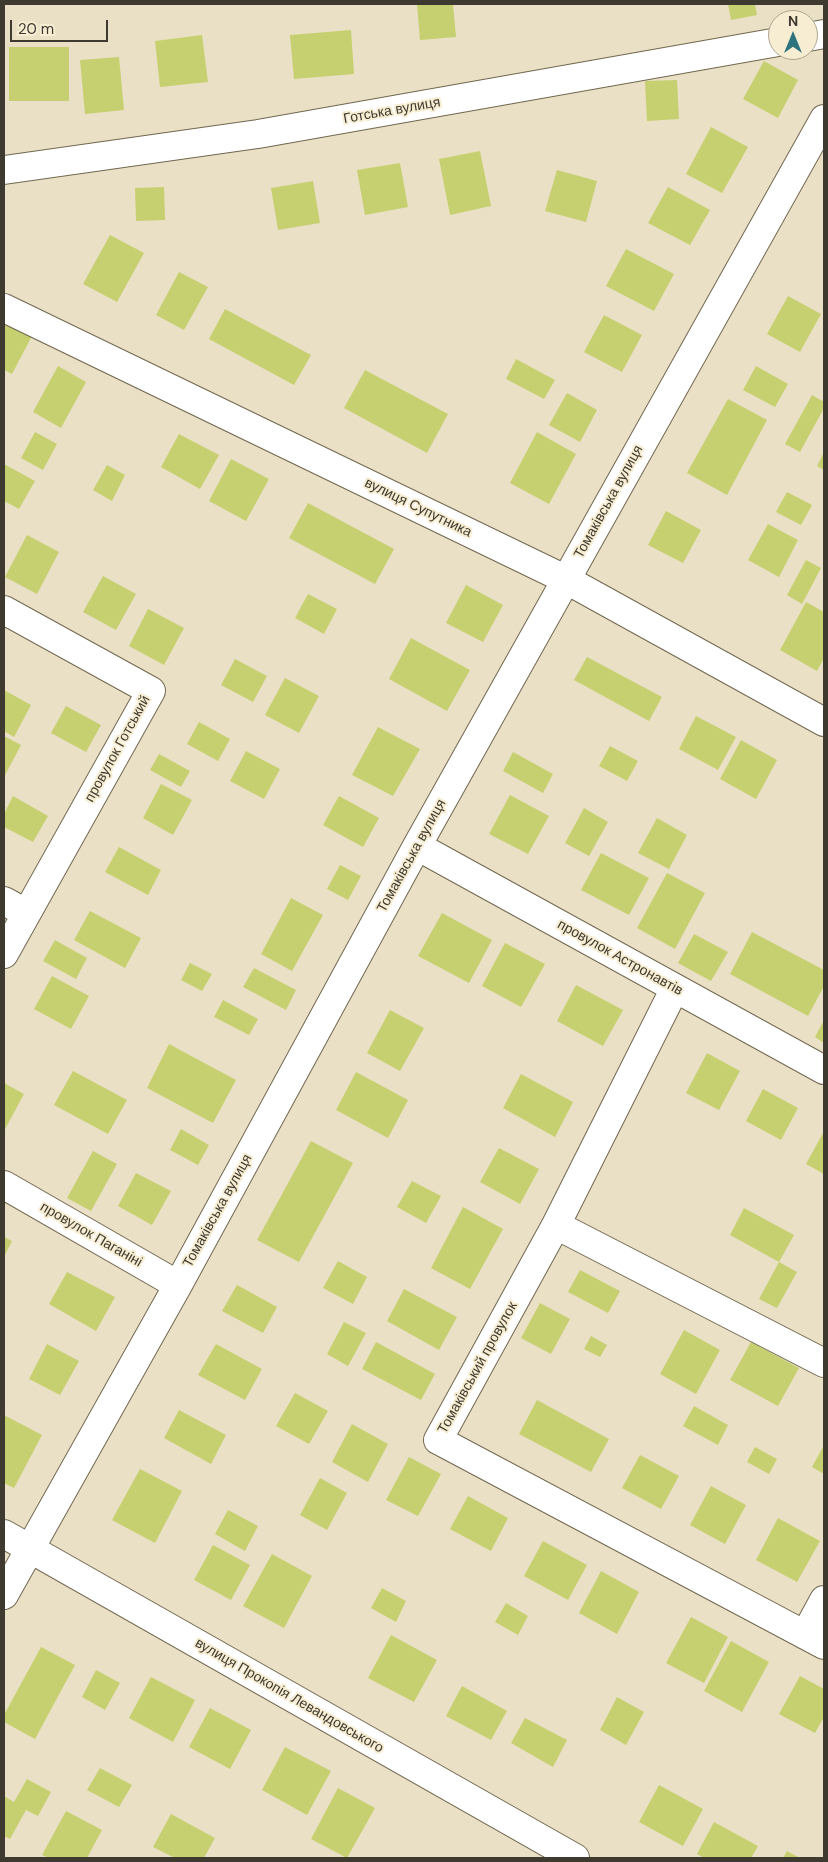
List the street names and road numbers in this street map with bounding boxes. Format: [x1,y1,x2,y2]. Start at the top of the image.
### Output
street label: Готська вулиця [342,94,442,128]
street label: Томаківська вулиця [571,442,647,562]
street label: вулиця Супутника [362,475,474,541]
street label: провулок Готський [82,693,154,805]
street label: Томаківська вулиця [374,796,450,916]
street label: провулок Астронавтів [554,917,686,999]
street label: Томаківська вулиця [180,1151,256,1271]
street label: провулок Паганіні [37,1199,145,1271]
street label: Томаківський провулок [435,1299,521,1437]
street label: вулиця Прокопія Левандовського [192,1635,386,1757]

